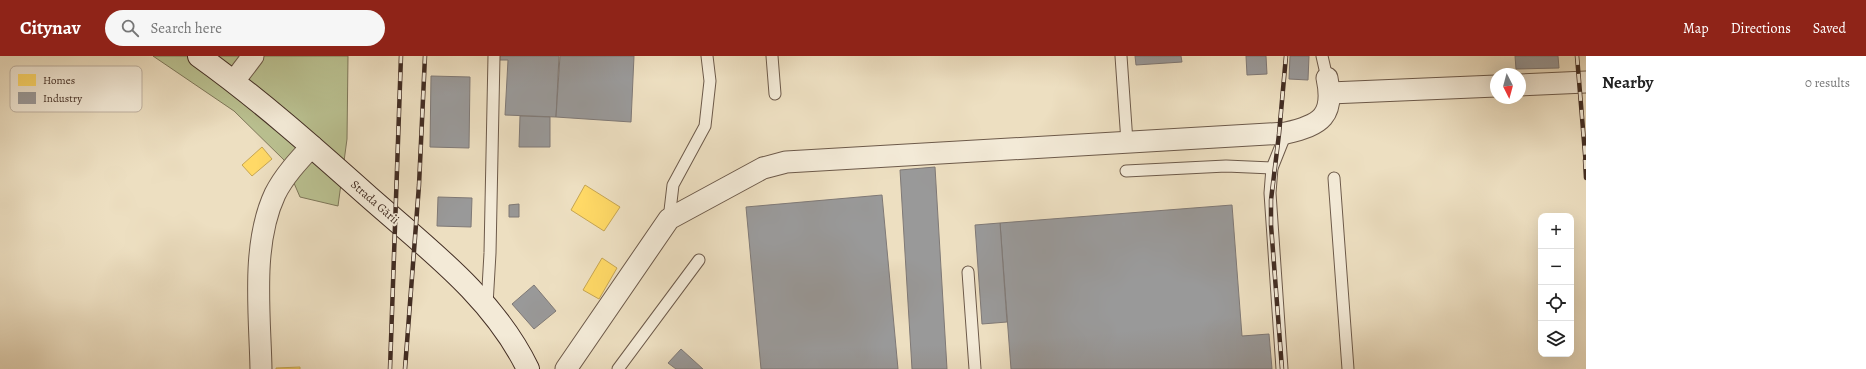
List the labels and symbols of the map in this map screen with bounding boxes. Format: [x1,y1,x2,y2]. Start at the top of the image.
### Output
legend [10,66,142,112]
north arrow [1490,68,1526,104]
text: Homes [43,73,75,88]
text: Industry [43,91,82,106]
street label: Strada Gării [347,176,403,228]

